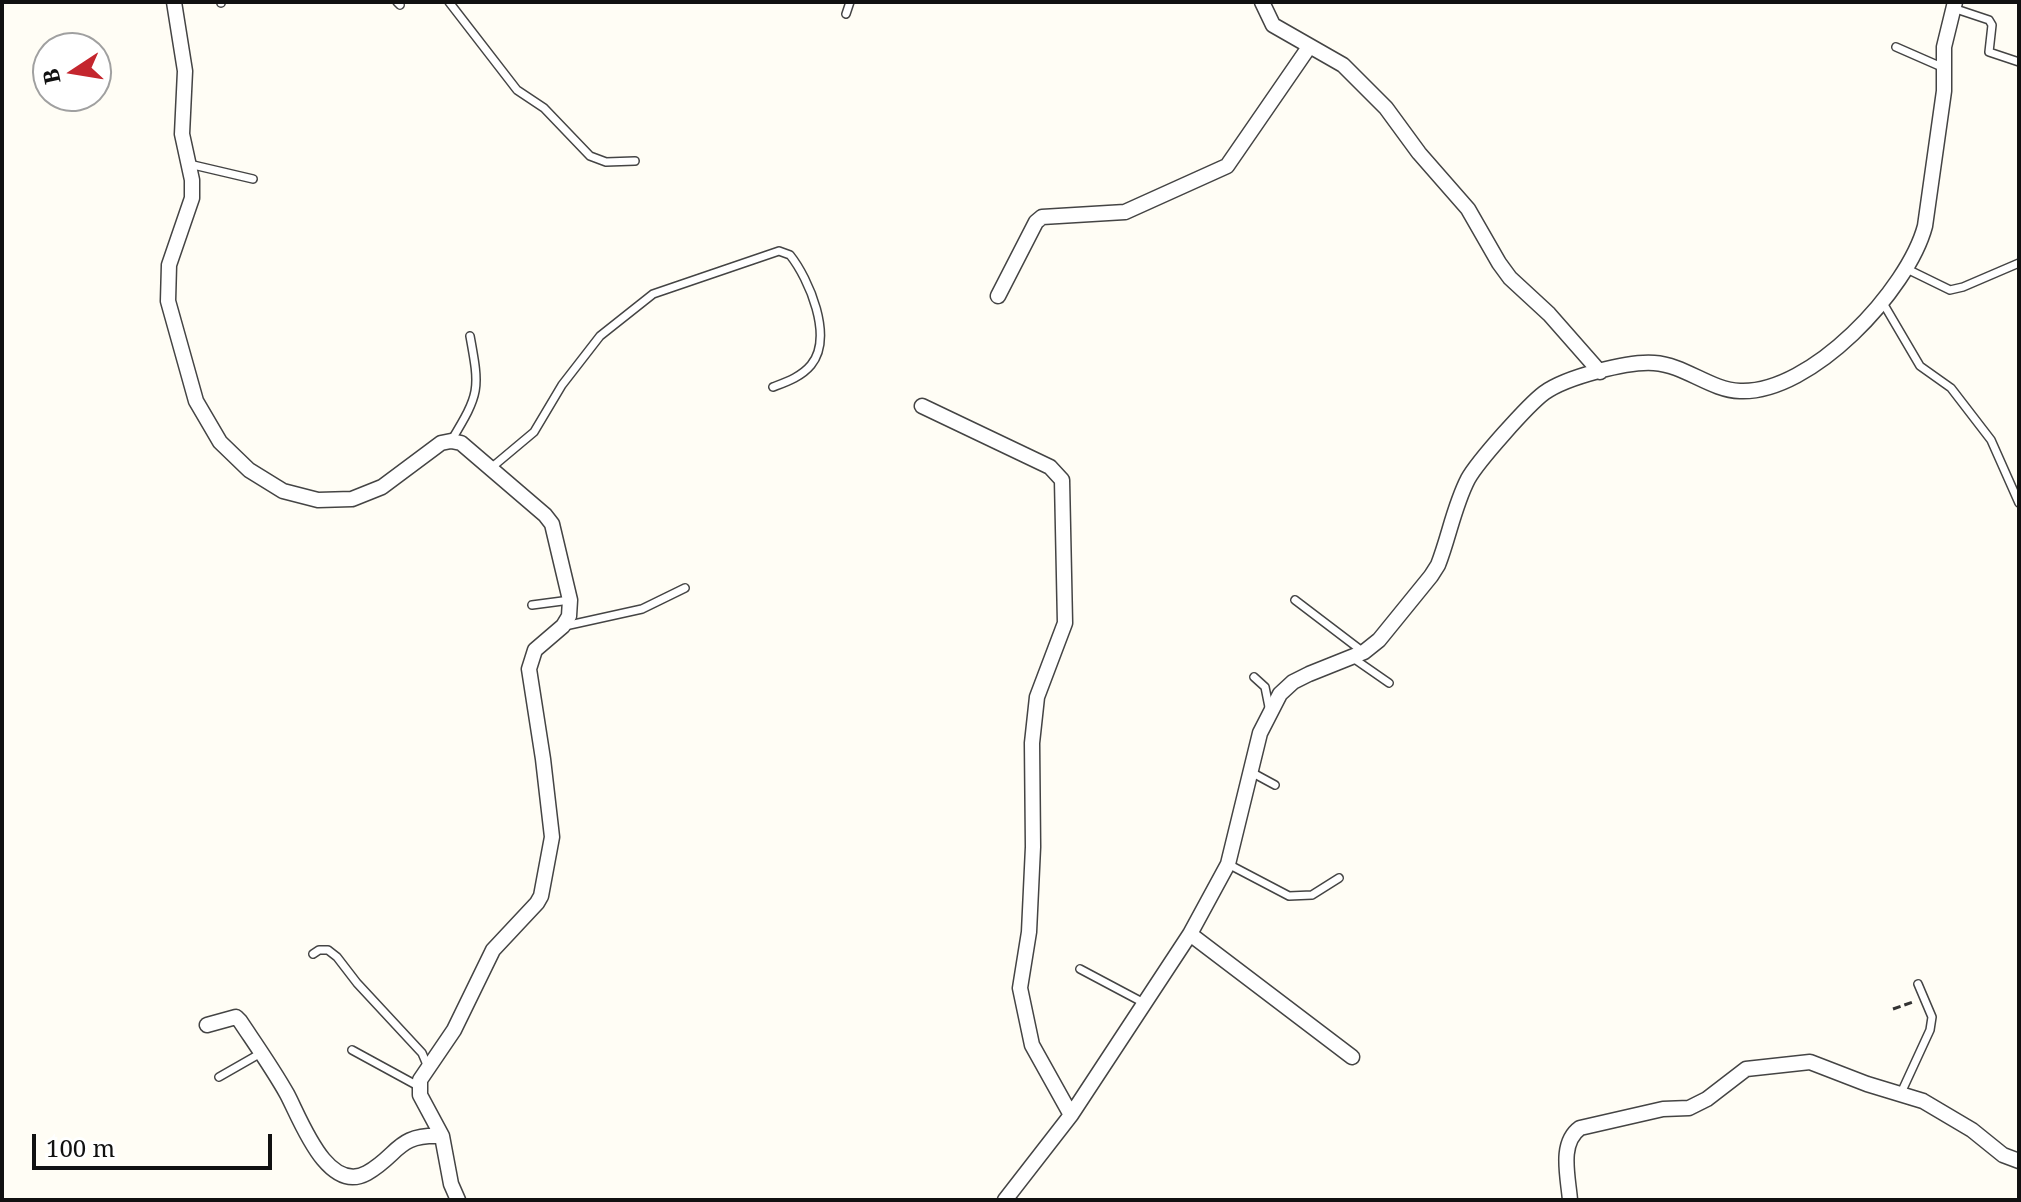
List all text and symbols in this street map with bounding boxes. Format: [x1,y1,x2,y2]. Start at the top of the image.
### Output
north arrow [32,32,112,112]
text: B [34,66,67,87]
scale bar [36,1118,276,1168]
text: 100 m [46,1131,115,1164]

